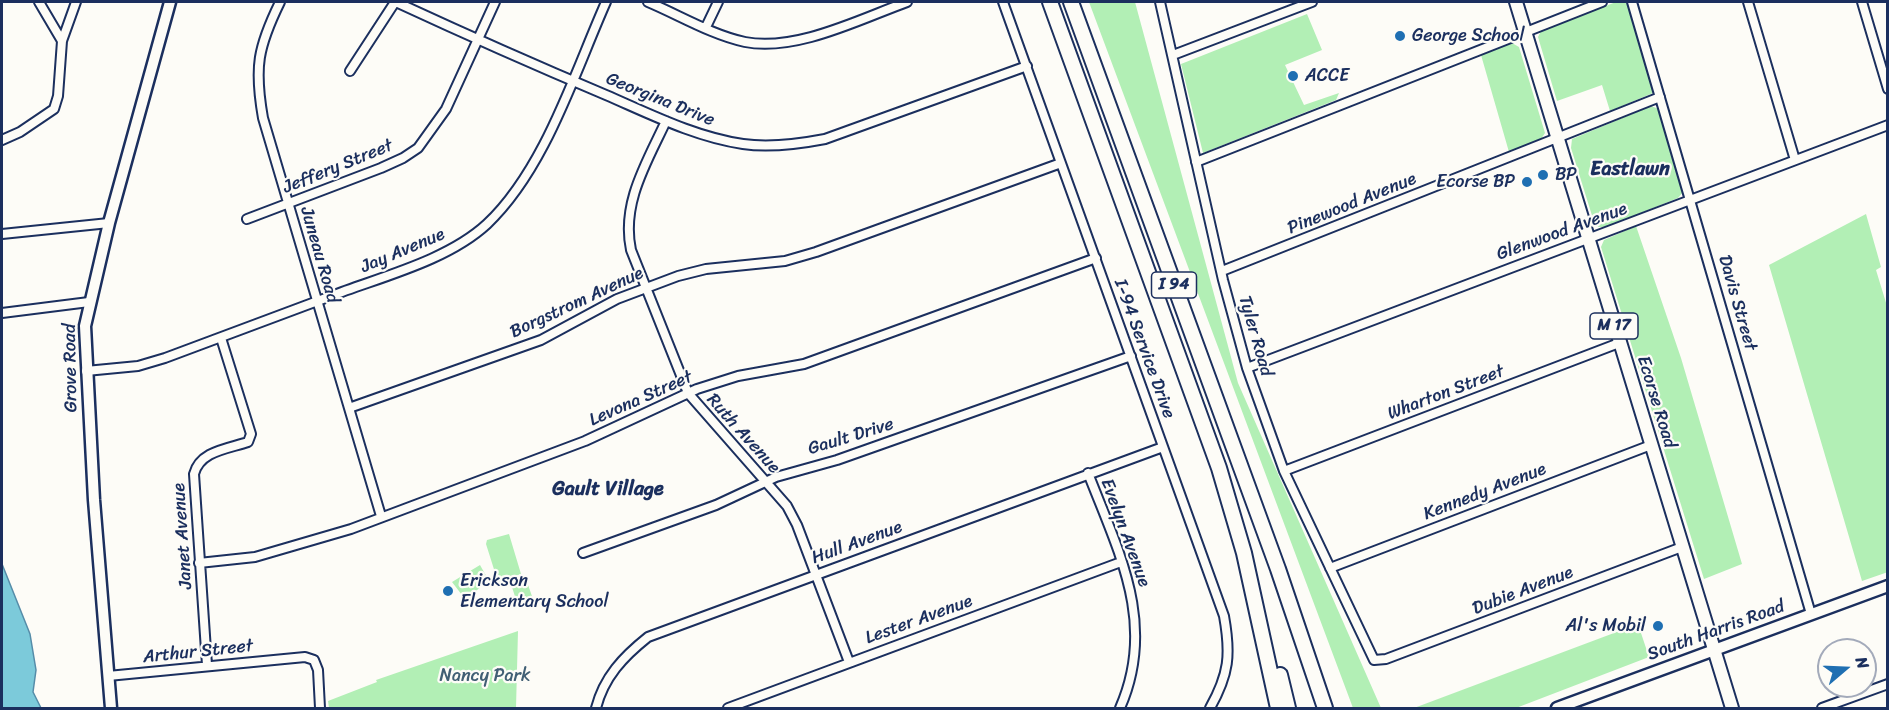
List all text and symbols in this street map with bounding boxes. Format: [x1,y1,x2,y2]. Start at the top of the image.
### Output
place label: George School [1412,25,1525,47]
marker: George School [1393,29,1407,43]
place label: ACCE [1305,65,1349,87]
street label: Georgina Drive [603,68,717,132]
marker: ACCE [1286,69,1300,83]
street label: Jeffery Street [280,135,396,199]
district label: Eastlawn [1590,158,1670,182]
place label: BP [1555,164,1577,186]
street label: Pinewood Avenue [1284,168,1420,240]
marker: BP [1536,168,1550,182]
place label: Ecorse BP [1436,171,1515,193]
marker: Ecorse BP [1520,175,1534,189]
street label: Glenwood Avenue [1494,198,1630,266]
street label: Juneau Road [295,204,343,306]
street label: Jay Avenue [358,224,448,278]
street label: Davis Street [1713,253,1761,353]
street label: Borgstrom Avenue [507,263,647,343]
road number: I 94 [1152,272,1196,298]
street label: I-94 Service Drive [1109,276,1179,422]
street label: Tyler Road [1233,293,1277,379]
road number: M 17 [1590,313,1638,339]
street label: Grove Road [59,324,83,412]
street label: Ecorse Road [1632,353,1680,451]
street label: Wharton Street [1385,361,1507,425]
street label: Levona Street [586,367,696,431]
street label: Ruth Avenue [702,390,784,478]
street label: Gault Drive [806,414,896,460]
street label: Kennedy Avenue [1421,459,1549,525]
street label: Evelyn Avenue [1095,476,1155,590]
district label: Gault Village [552,478,664,502]
street label: Janet Avenue [169,482,197,590]
street label: Hull Avenue [809,517,905,569]
street label: Dubie Avenue [1470,562,1576,620]
place label: Erickson Elementary School [460,570,609,612]
marker: Erickson Elementary School [441,584,455,598]
street label: Lester Avenue [862,591,976,649]
street label: South Harris Road [1645,596,1787,666]
place label: Al's Mobil [1566,615,1646,637]
marker: Al's Mobil [1651,619,1665,633]
street label: Arthur Street [142,635,254,669]
north arrow [1817,638,1877,698]
text: N [1847,653,1878,673]
park label: Nancy Park [440,665,530,687]

